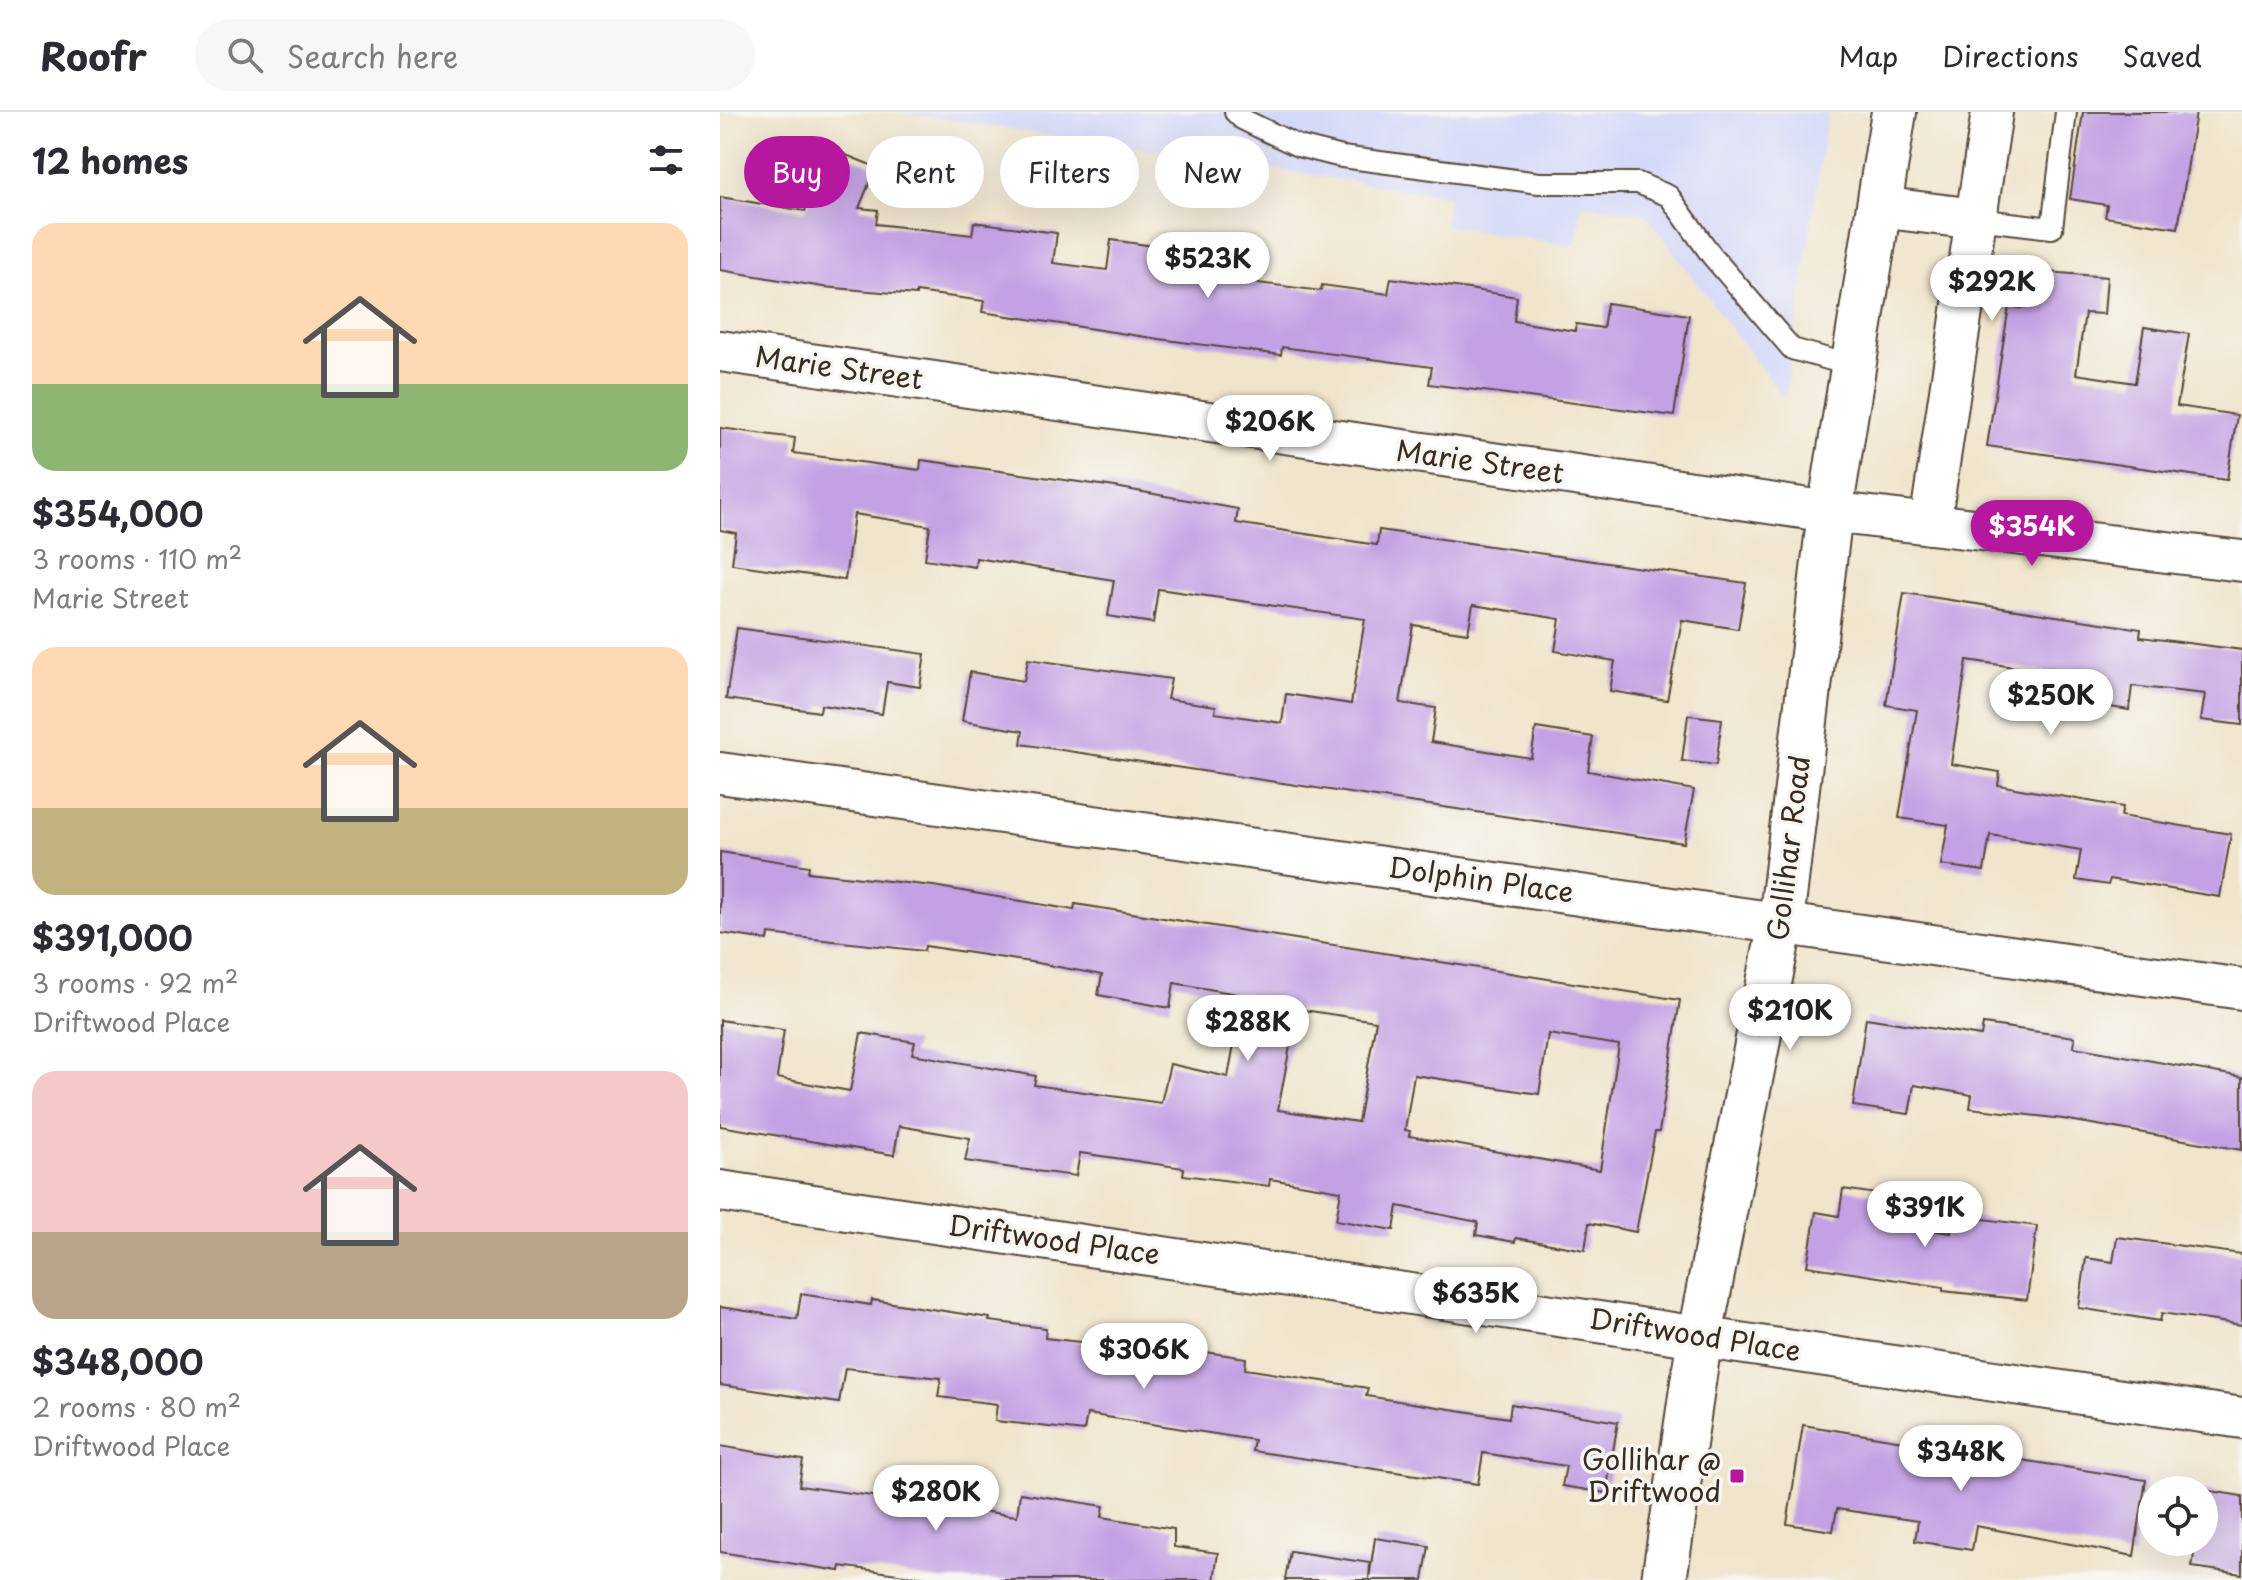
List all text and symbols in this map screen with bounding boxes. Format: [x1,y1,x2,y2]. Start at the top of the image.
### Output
search box [195,19,755,91]
text: Roofr [40,27,147,84]
icon: search [223,33,267,77]
text: Search here [287,33,458,78]
text: Map [1839,34,1898,77]
text: Directions [1942,34,2079,77]
text: Saved [2123,34,2202,77]
text: 12 homes [32,134,188,186]
chip: Buy [744,136,850,208]
chip: Rent [866,136,984,208]
chip: Filters [1000,136,1139,208]
chip: New [1155,136,1269,208]
icon: filters [644,138,688,182]
pin: $523K [1152,232,1264,300]
text: $523K [1165,238,1251,277]
pin: $292K [1936,255,2048,323]
text: $292K [1948,261,2036,300]
icon: home [288,275,432,419]
street label: Marie Street [753,333,926,400]
pin: $206K [1214,395,1326,463]
text: $206K [1225,401,1315,440]
street label: Marie Street [1394,427,1567,494]
text: $354,000 [32,487,203,539]
pin: $354K [1976,500,2088,568]
text: $354K [1989,506,2075,545]
text: 3 rooms · 110 m² [32,539,242,578]
text: Marie Street [32,578,189,617]
pin: $250K [1995,669,2107,737]
text: $250K [2007,675,2095,714]
icon: home [288,699,432,843]
street label: Gollihar Road [1755,753,1820,943]
street label: Dolphin Place [1386,844,1577,913]
text: $391,000 [32,911,193,963]
text: 3 rooms · 92 m² [32,963,238,1002]
pin: $210K [1734,984,1846,1052]
text: $210K [1747,990,1833,1029]
pin: $288K [1192,995,1304,1063]
text: $288K [1205,1001,1291,1040]
text: Driftwood Place [32,1002,230,1041]
icon: home [288,1123,432,1267]
pin: $391K [1869,1181,1981,1249]
text: $391K [1885,1187,1965,1226]
street label: Driftwood Place [946,1202,1163,1275]
pin: $635K [1420,1267,1532,1335]
text: $635K [1432,1273,1520,1312]
street label: Driftwood Place [1586,1296,1804,1371]
pin: $306K [1088,1323,1200,1391]
text: $306K [1099,1329,1189,1368]
text: $348,000 [32,1335,204,1387]
text: 2 rooms · 80 m² [32,1387,241,1426]
pin: $348K [1905,1425,2017,1493]
text: Driftwood Place [32,1426,230,1465]
text: $348K [1917,1431,2005,1470]
place label: Gollihar @ Driftwood [1582,1437,1721,1512]
pin: $280K [880,1465,992,1533]
marker: Gollihar @ Driftwood [1728,1467,1746,1485]
text: $280K [891,1471,981,1510]
map controls [2138,1476,2218,1556]
button: locate [2138,1476,2218,1556]

